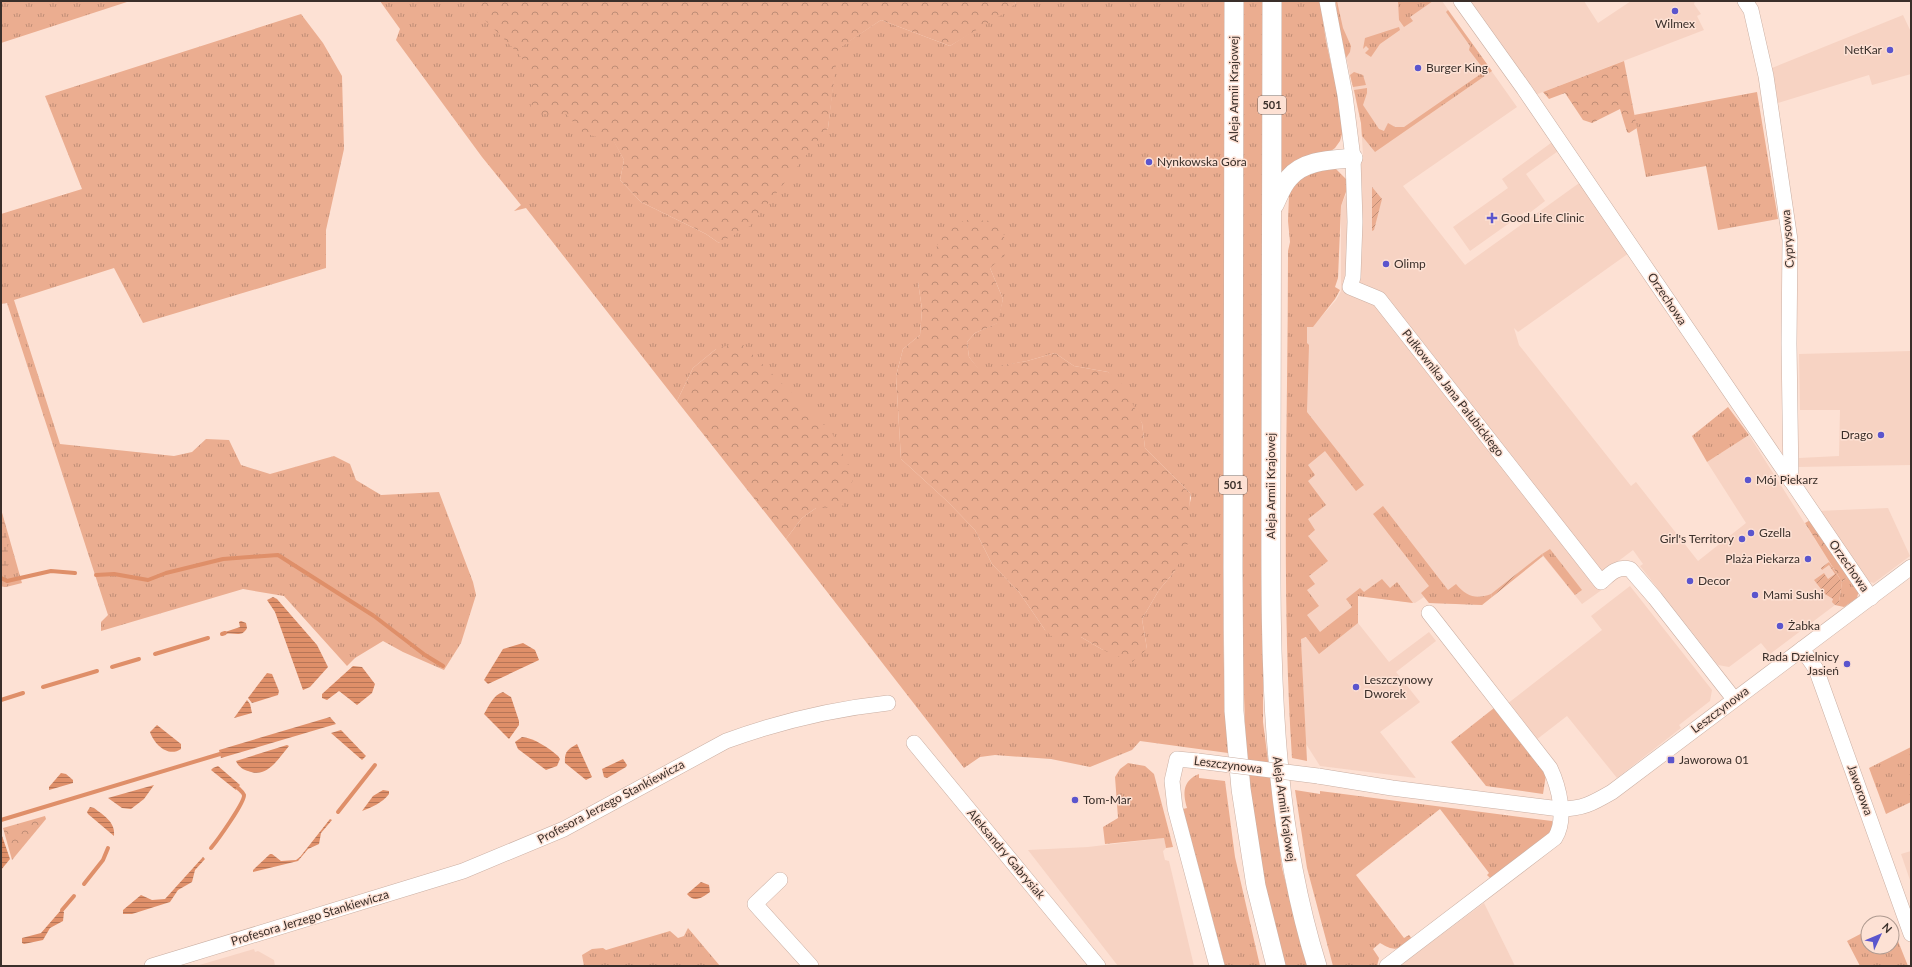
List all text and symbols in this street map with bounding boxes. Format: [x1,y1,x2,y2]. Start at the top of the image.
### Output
marker: Wilmex [1670,6,1680,16]
place label: Wilmex [1655,16,1695,31]
street label: Aleja Armii Krajowej [1226,36,1241,142]
place label: NetKar [1844,42,1883,57]
marker: NetKar [1885,45,1895,55]
place label: Burger King [1426,60,1488,75]
marker: Burger King [1413,63,1423,73]
road number: 501 [1258,96,1286,114]
place label: Nynkowska Góra [1157,154,1247,169]
marker: Nynkowska Góra [1144,157,1154,167]
street label: Cyprysowa [1778,209,1797,269]
place label: Good Life Clinic [1501,210,1585,225]
marker: Good Life Clinic [1486,212,1498,224]
place label: Olimp [1394,256,1426,271]
marker: Olimp [1381,259,1391,269]
street label: Orzechowa [1644,270,1690,328]
street label: Pułkownika Jana Pałubickiego [1399,326,1508,459]
place label: Drago [1841,427,1873,442]
marker: Drago [1876,430,1886,440]
street label: Aleja Armii Krajowej [1263,433,1278,539]
place label: Mój Piekarz [1756,472,1819,487]
marker: Mój Piekarz [1743,475,1753,485]
road number: 501 [1219,476,1247,494]
place label: Gzella [1759,525,1791,540]
marker: Gzella [1746,528,1756,538]
place label: Girl's Territory [1660,531,1735,546]
marker: Girl's Territory [1737,534,1747,544]
street label: Orzechowa [1826,537,1873,595]
place label: Plaża Piekarza [1725,551,1800,566]
marker: Plaża Piekarza [1803,554,1813,564]
place label: Decor [1698,573,1731,588]
marker: Decor [1685,576,1695,586]
place label: Mami Sushi [1763,587,1824,602]
marker: Mami Sushi [1750,590,1760,600]
place label: Żabka [1788,618,1820,633]
marker: Żabka [1775,621,1785,631]
place label: Rada Dzielnicy Jasień [1762,649,1840,678]
marker: Rada Dzielnicy Jasień [1842,659,1852,669]
place label: Leszczynowy Dworek [1364,672,1434,701]
marker: Leszczynowy Dworek [1351,682,1361,692]
street label: Leszczynowa [1688,683,1752,736]
place label: Jaworowa 01 [1679,752,1749,767]
street label: Leszczynowa [1193,753,1263,776]
street label: Aleja Armii Krajowej [1270,755,1299,863]
marker: Jaworowa 01 [1666,755,1676,765]
street label: Profesora Jerzego Stankiewicza [535,756,687,847]
street label: Jaworowa [1844,762,1877,817]
place label: Tom-Mar [1083,792,1132,807]
marker: Tom-Mar [1070,795,1080,805]
street label: Aleksandry Gabrysiak [964,805,1049,903]
street label: Profesora Jerzego Stankiewicza [229,886,391,949]
north arrow [1860,915,1900,955]
text: N [1880,920,1895,935]

